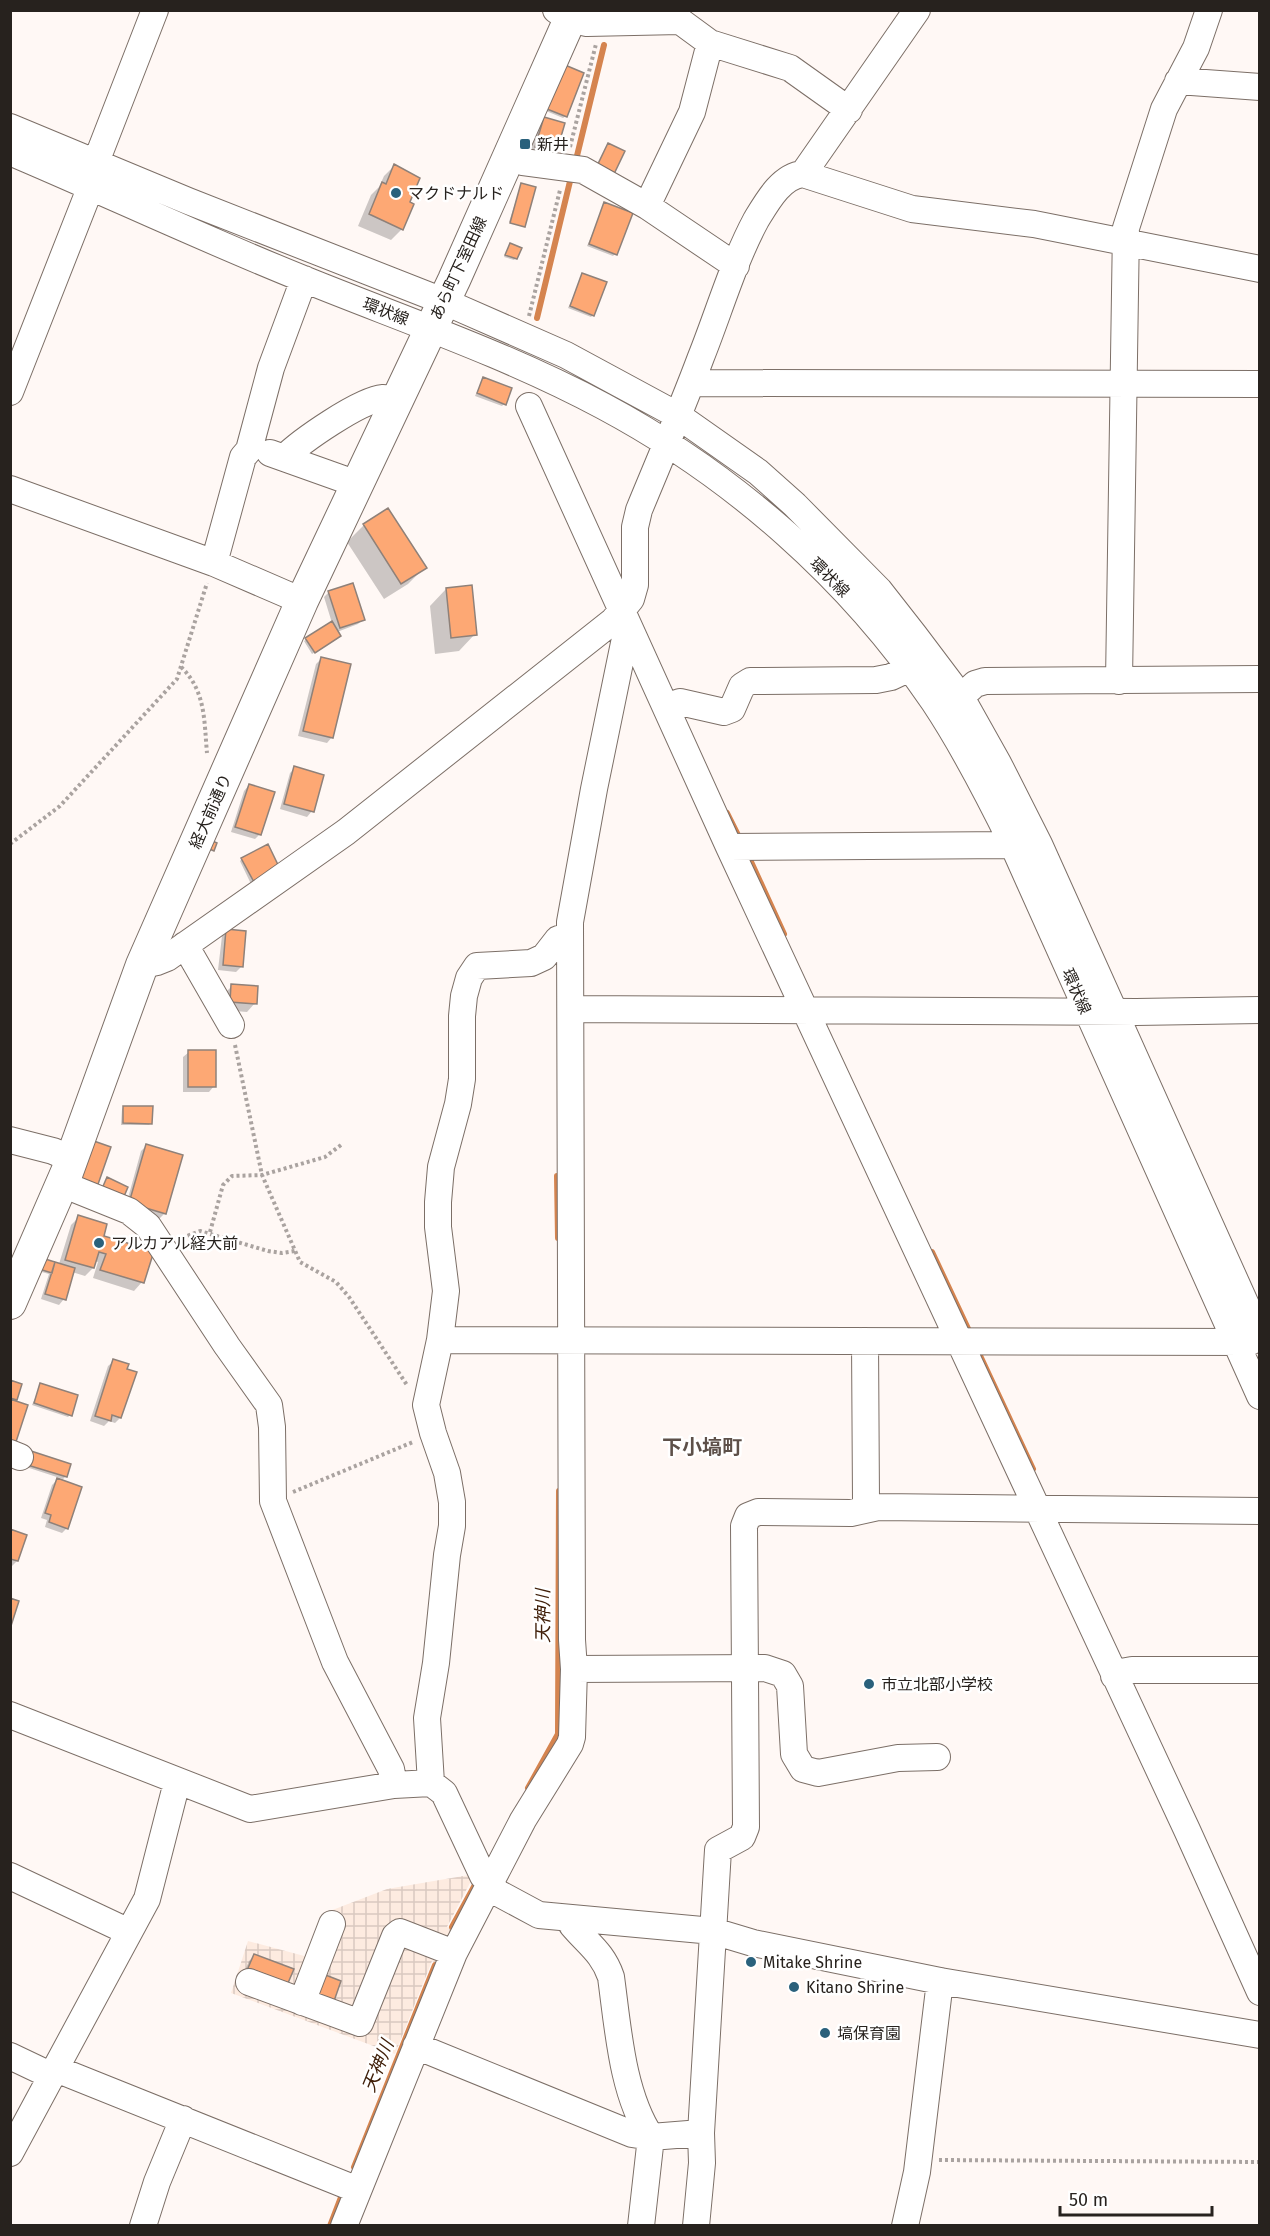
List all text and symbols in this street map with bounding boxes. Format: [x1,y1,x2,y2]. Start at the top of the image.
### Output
place label: 新井 [537,135,569,154]
marker: 新井 [518,137,532,151]
place label: マクドナルド [408,184,504,203]
marker: マクドナルド [389,186,403,200]
street label: あら町下室田線 [426,213,491,323]
street label: 環状線 [360,294,412,329]
street label: 環状線 [806,554,853,601]
street label: 経大前通り [186,771,235,852]
street label: 環状線 [1058,965,1095,1017]
place label: アルカアル経大前 [111,1234,238,1253]
marker: アルカアル経大前 [92,1236,106,1250]
district label: 下小塙町 [662,1435,742,1459]
water label: 天神川 [532,1587,554,1643]
place label: 市立北部小学校 [881,1675,993,1694]
marker: 市立北部小学校 [862,1677,876,1691]
place label: Mitake Shrine [763,1953,862,1972]
marker: Mitake Shrine [744,1955,758,1969]
place label: Kitano Shrine [806,1978,904,1997]
marker: Kitano Shrine [787,1980,801,1994]
place label: 塙保育園 [837,2024,901,2043]
marker: 塙保育園 [818,2026,832,2040]
water label: 天神川 [358,2035,399,2095]
scale bar [1060,2179,1212,2217]
text: 50 m [1069,2189,1108,2211]

